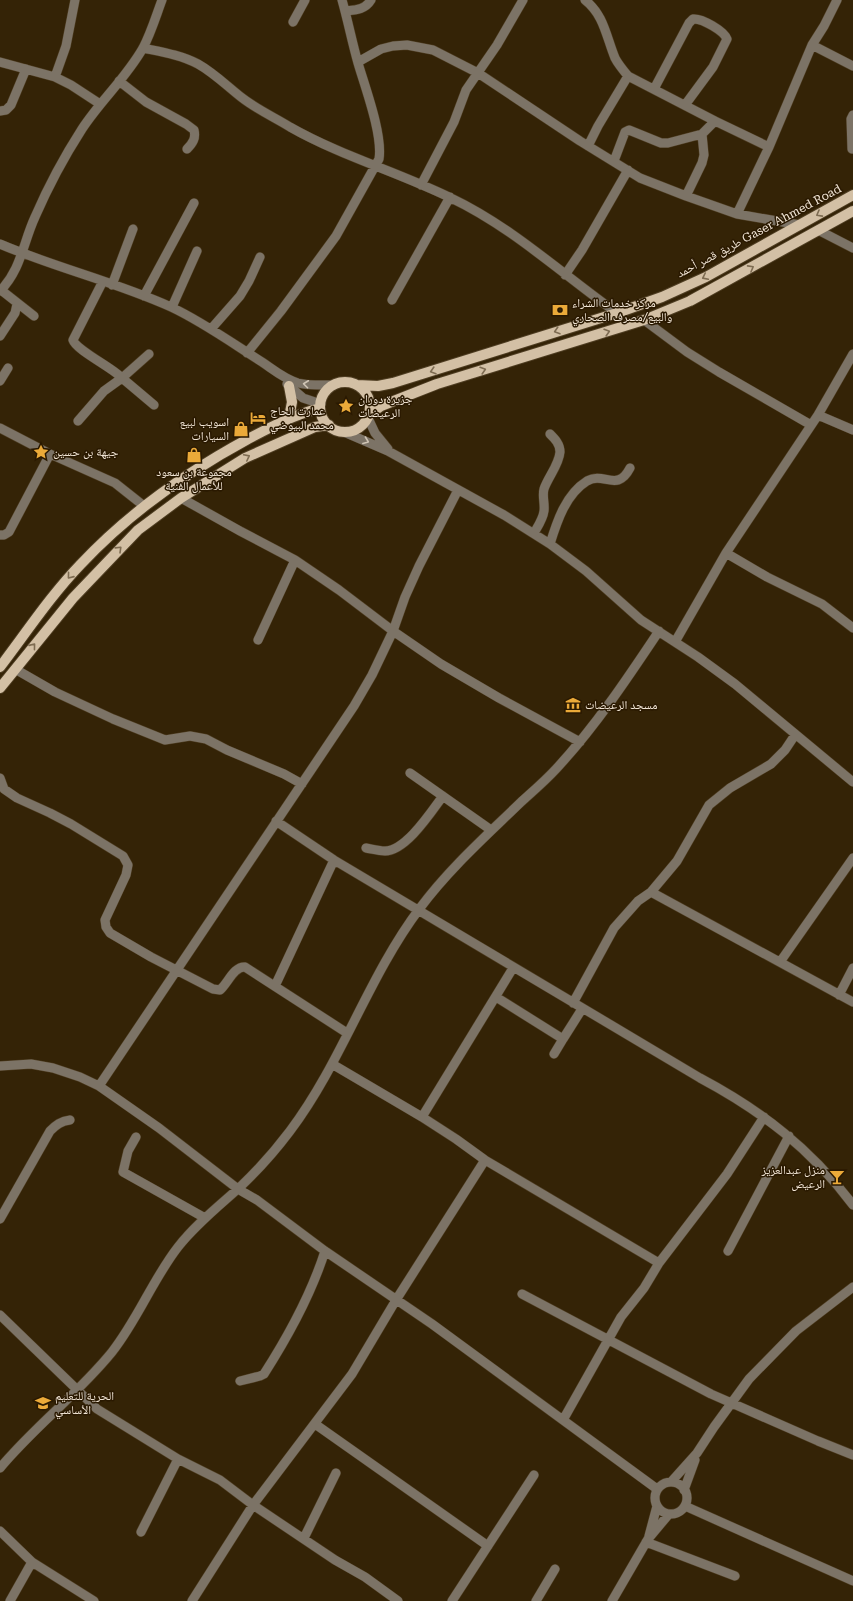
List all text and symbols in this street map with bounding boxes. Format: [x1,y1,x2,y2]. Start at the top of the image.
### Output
street label: طريق قصر أحمد Gaser Ahmed Road [674,181,844,281]
one-way arrow [816,210,823,217]
one-way arrow [746,265,754,272]
one-way arrow [702,273,710,280]
place label: مركز خدمات الشراء والبيع/مصرف الصحاري [572,296,672,327]
bank icon: مركز خدمات الشراء والبيع/مصرف الصحاري [551,301,569,319]
one-way arrow [554,327,561,335]
one-way arrow [603,328,610,337]
one-way arrow [430,366,437,375]
one-way arrow [479,366,486,375]
one-way arrow [303,380,309,389]
place label: جزيرة دوران الرعيضات [358,392,413,420]
place icon: جزيرة دوران الرعيضات [337,397,355,415]
place label: عمارت الحاج محمد البيوضي [270,404,334,435]
hotel icon: عمارت الحاج محمد البيوضي [249,409,267,427]
place label: اسويب لبيع السيارات [180,415,229,443]
shop icon: اسويب لبيع السيارات [232,420,250,438]
one-way arrow [362,437,369,445]
place icon: جيهة بن حسين [32,443,50,461]
place label: جيهة بن حسين [53,445,119,459]
shop icon: مجموعة بن سعود للأعمال الفنية [185,446,203,464]
one-way arrow [242,454,250,462]
place label: مجموعة بن سعود للأعمال الفنية [156,465,232,493]
one-way arrow [114,546,122,554]
one-way arrow [68,572,75,579]
one-way arrow [28,644,35,651]
museum icon: مسجد الرعيضات [564,696,582,714]
place label: مسجد الرعيضات [585,698,657,712]
place label: منزل عبدالعزيز الرعيض [761,1163,825,1191]
bar icon: منزل عبدالعزيز الرعيض [828,1168,846,1186]
place label: الحرية للتعليم الأساسي [55,1389,114,1420]
school or university icon: الحرية للتعليم الأساسي [34,1394,52,1412]

